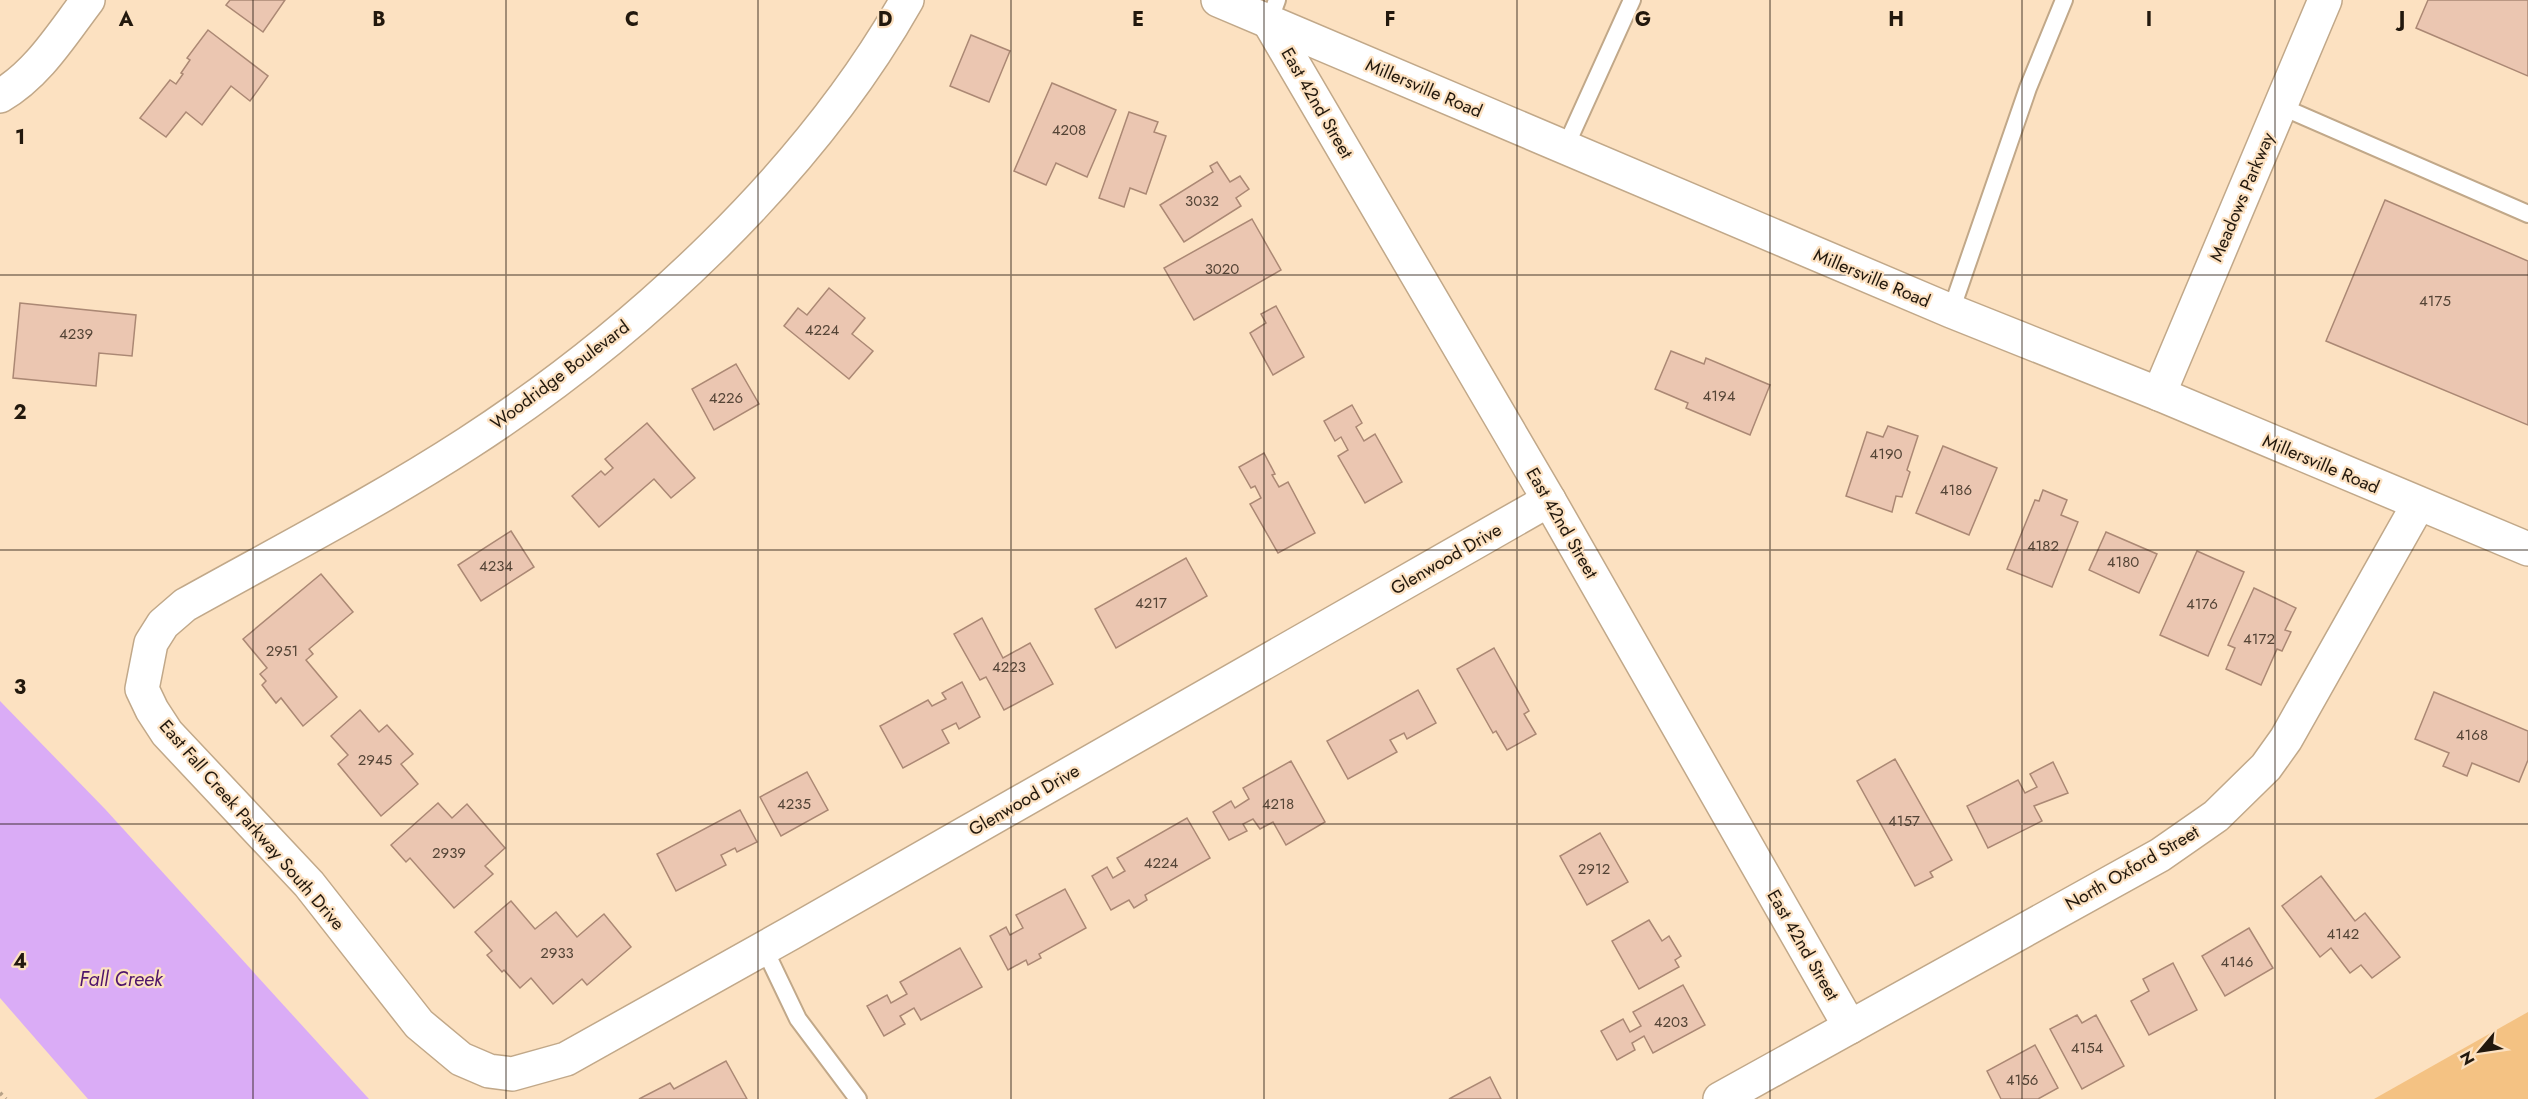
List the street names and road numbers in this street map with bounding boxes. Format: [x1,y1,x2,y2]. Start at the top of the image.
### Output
street label: East 42nd Street [1275,43,1360,164]
street label: Millersville Road [1362,52,1486,124]
street label: Meadows Parkway [2203,128,2281,266]
street label: Millersville Road [1810,242,1934,314]
street label: Woodridge Boulevard [485,314,635,436]
street label: Millersville Road [2259,428,2383,500]
street label: East 42nd Street [1520,463,1605,584]
street label: Glenwood Drive [1386,517,1506,601]
street label: East Fall Creek Parkway South Drive [153,714,351,936]
street label: Glenwood Drive [964,758,1084,842]
street label: North Oxford Street [2060,819,2204,917]
street label: East 42nd Street [1761,885,1846,1006]

